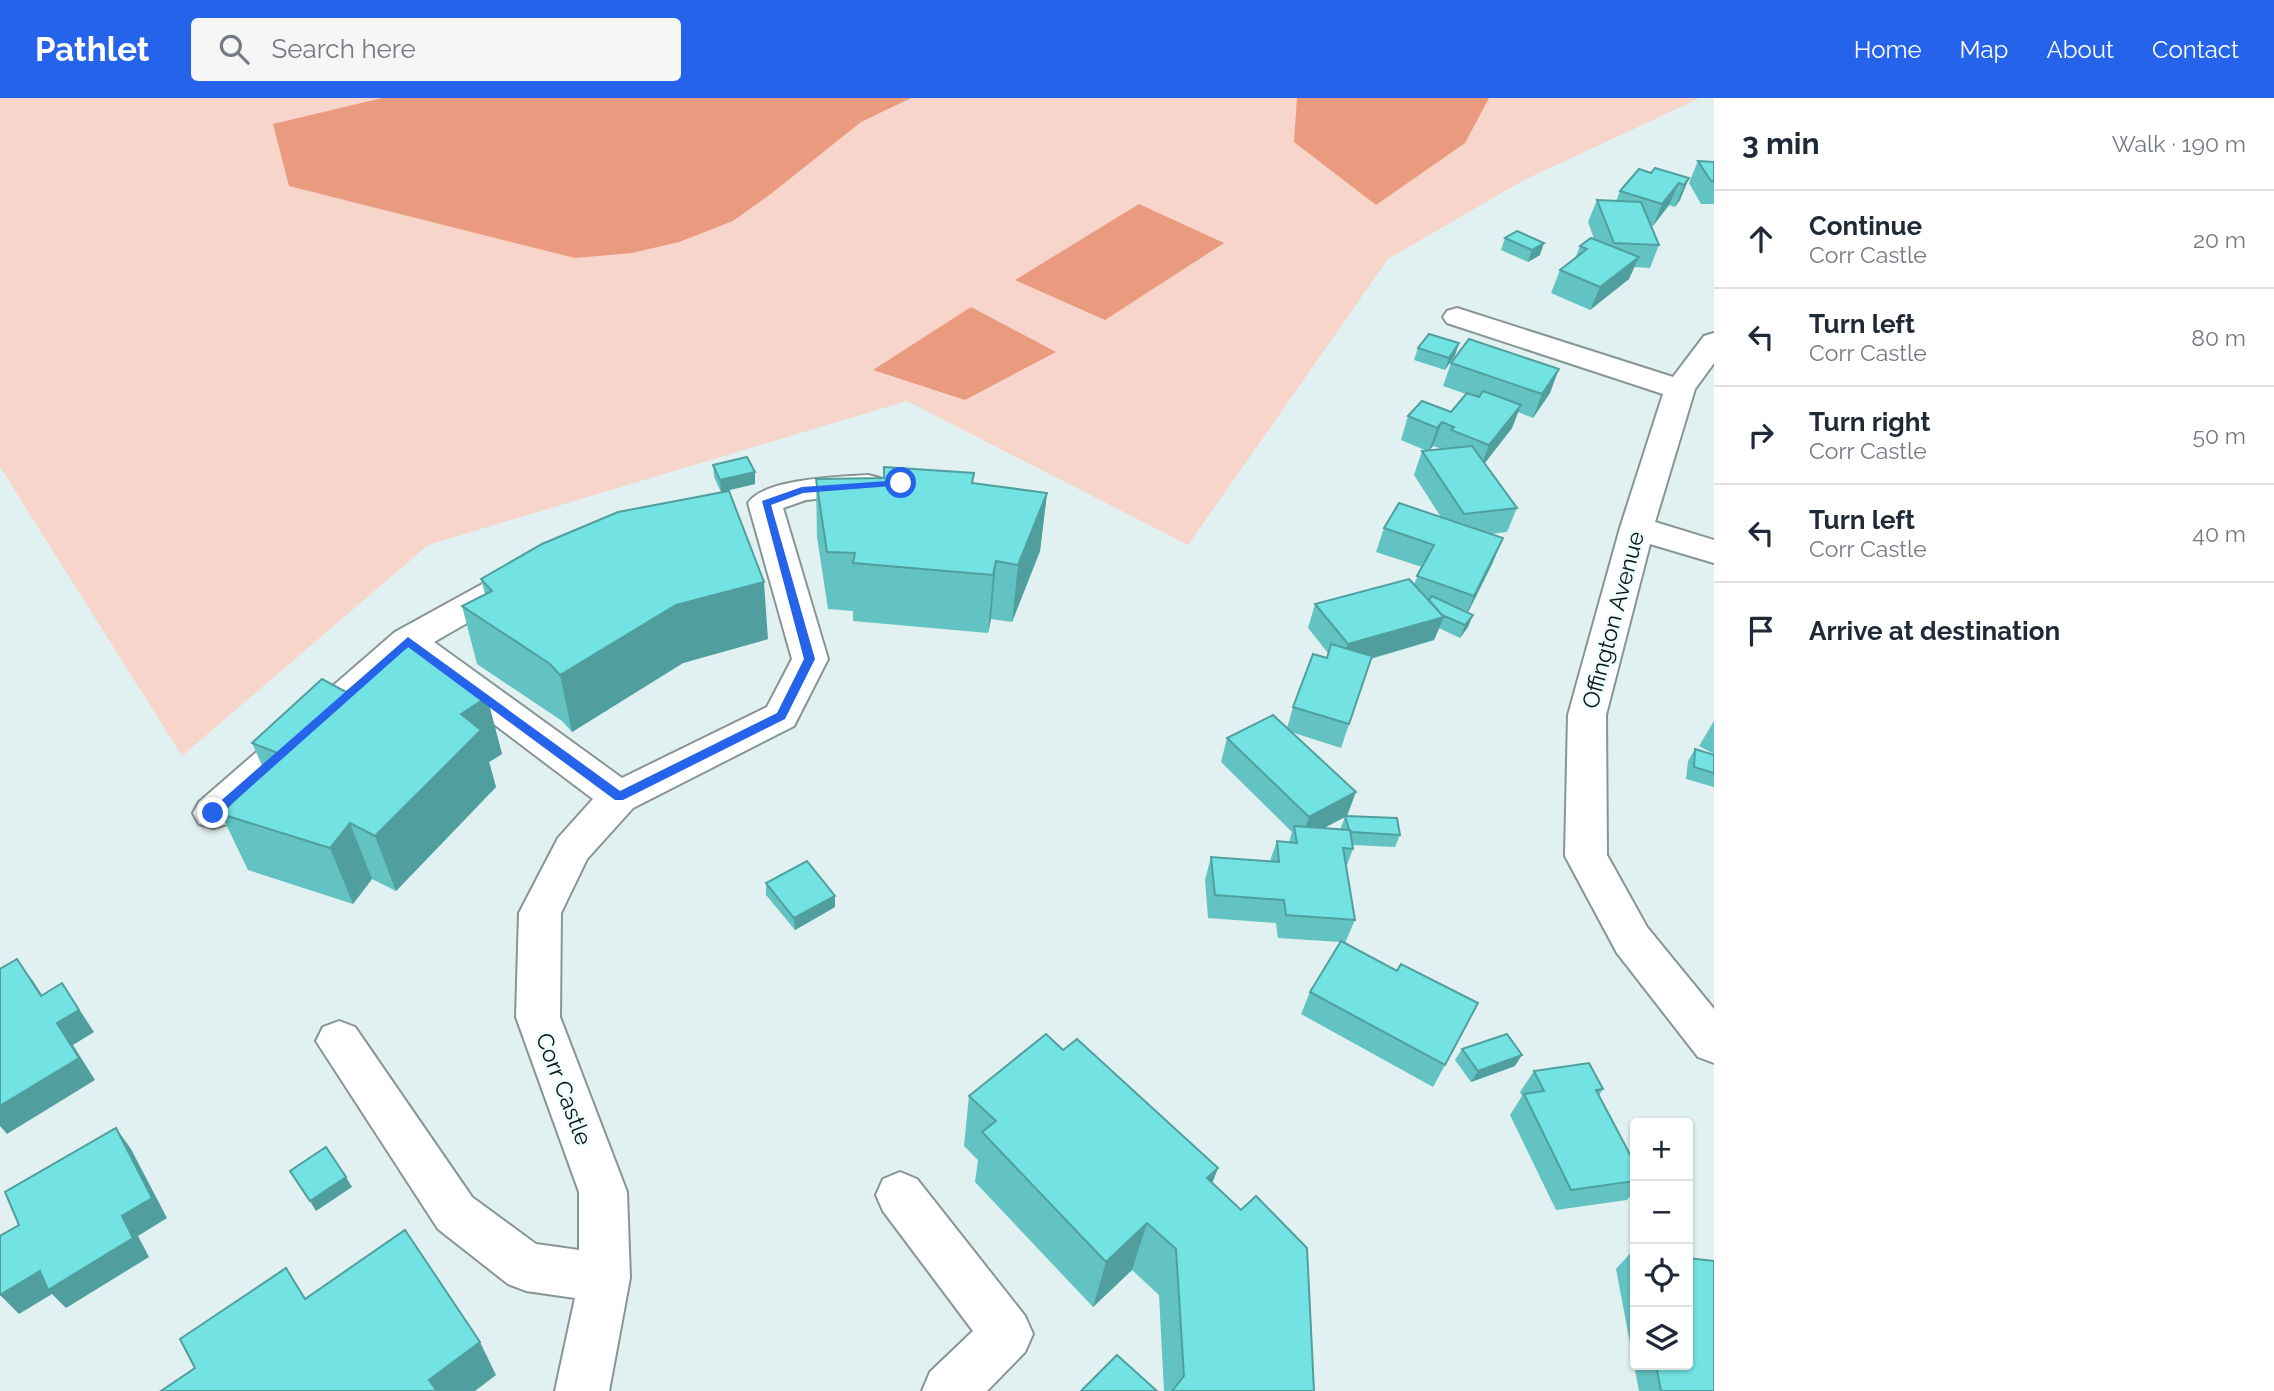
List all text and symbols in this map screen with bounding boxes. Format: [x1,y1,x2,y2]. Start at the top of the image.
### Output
search box [191,18,681,81]
text: Pathlet [35,30,149,69]
icon: search [215,30,253,68]
text: Search here [271,34,416,64]
text: Home [1854,35,1922,64]
text: Map [1960,35,2008,64]
text: About [2046,35,2114,64]
text: Contact [2152,35,2239,64]
text: 3 min [1742,126,1820,161]
text: Walk · 190 m [2112,130,2246,157]
text: Continue [1809,211,1922,241]
icon: ahead [1742,220,1780,258]
text: 20 m [2193,226,2246,253]
text: Corr Castle [1809,241,1927,268]
text: Turn left [1809,309,1915,339]
icon: left [1742,318,1780,356]
text: 80 m [2191,324,2246,351]
text: Corr Castle [1809,339,1927,366]
text: Turn right [1809,407,1930,437]
icon: right [1742,416,1780,454]
text: 50 m [2192,422,2246,449]
text: Corr Castle [1809,437,1927,464]
route start [885,467,916,498]
text: Turn left [1809,505,1915,535]
icon: left [1742,514,1780,552]
text: 40 m [2192,520,2246,547]
street label: Offington Avenue [1576,528,1649,711]
text: Corr Castle [1809,535,1927,562]
icon: arrive [1742,612,1780,650]
text: Arrive at destination [1809,616,2060,646]
route end [197,797,228,828]
street label: Corr Castle [531,1029,598,1149]
map controls [1630,1118,1693,1370]
button: + [1630,1118,1693,1181]
button: − [1630,1181,1693,1244]
button: locate [1630,1244,1693,1307]
button: layers [1630,1307,1693,1370]

